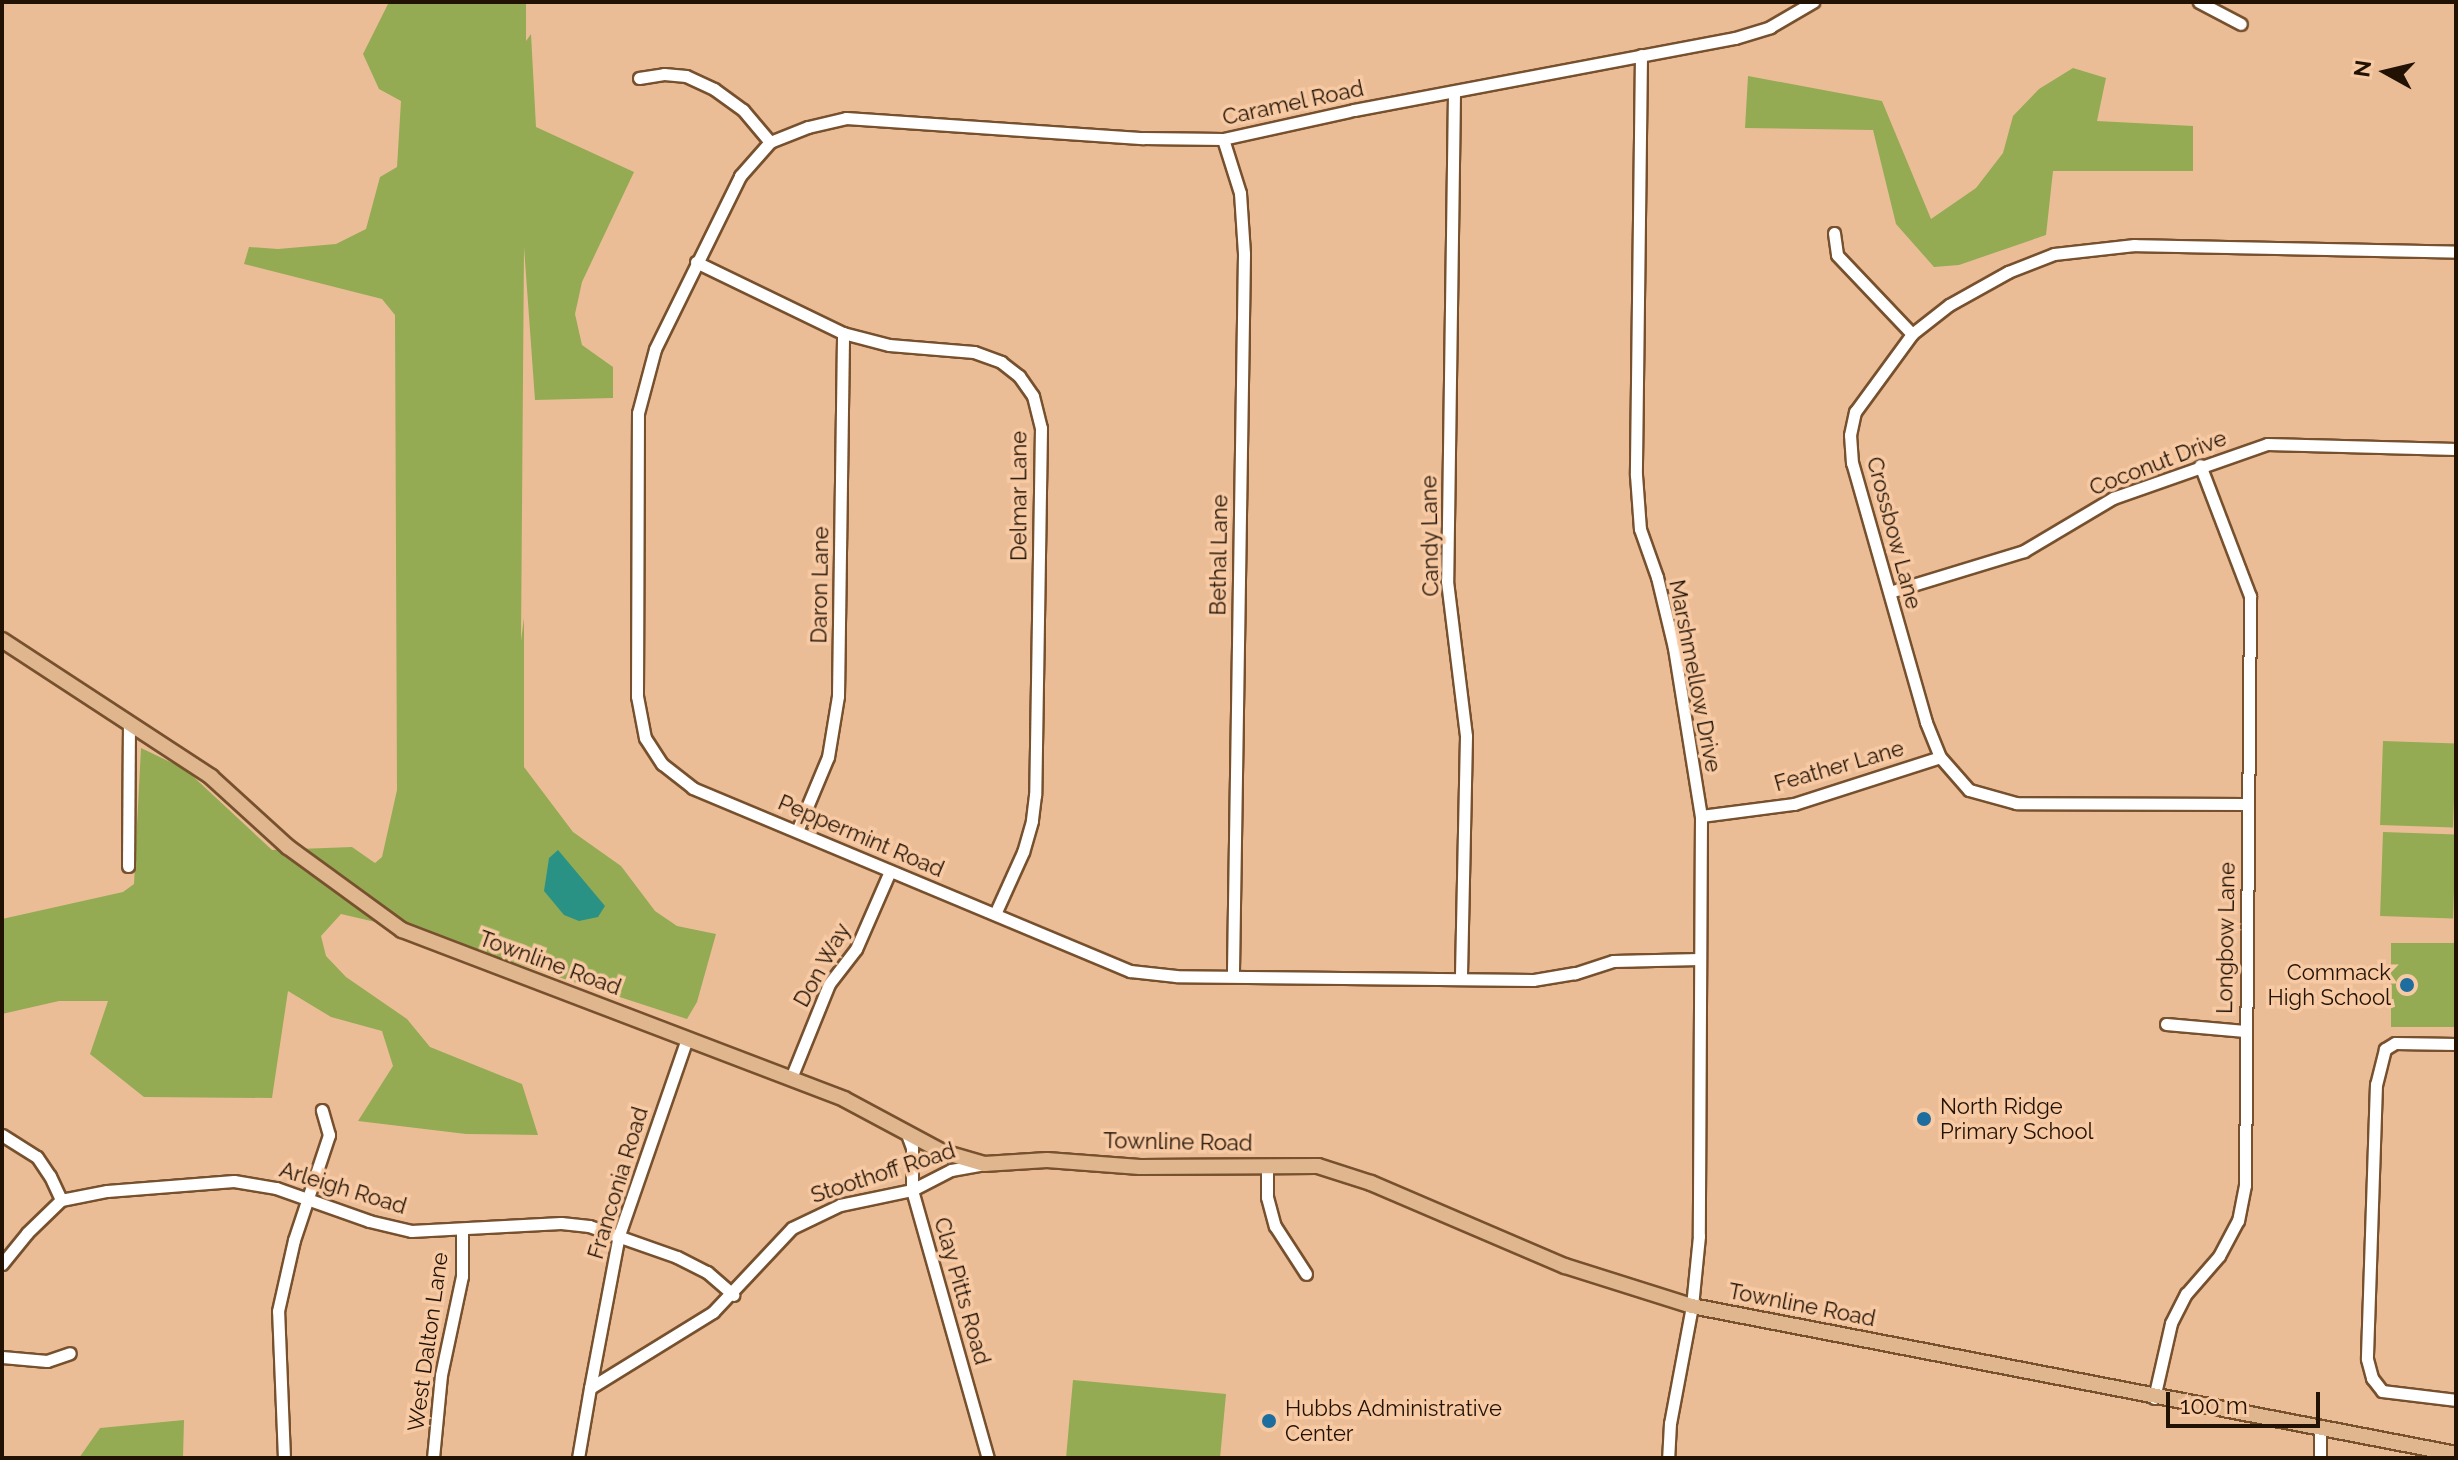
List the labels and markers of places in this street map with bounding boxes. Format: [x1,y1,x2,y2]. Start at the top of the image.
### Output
place label: Commack High School [2268,959,2391,1010]
marker: Commack High School [2398,976,2416,994]
place label: North Ridge Primary School [1940,1093,2094,1144]
marker: North Ridge Primary School [1915,1110,1933,1128]
place label: Hubbs Administrative Center [1285,1395,1503,1446]
marker: Hubbs Administrative Center [1260,1412,1278,1430]

